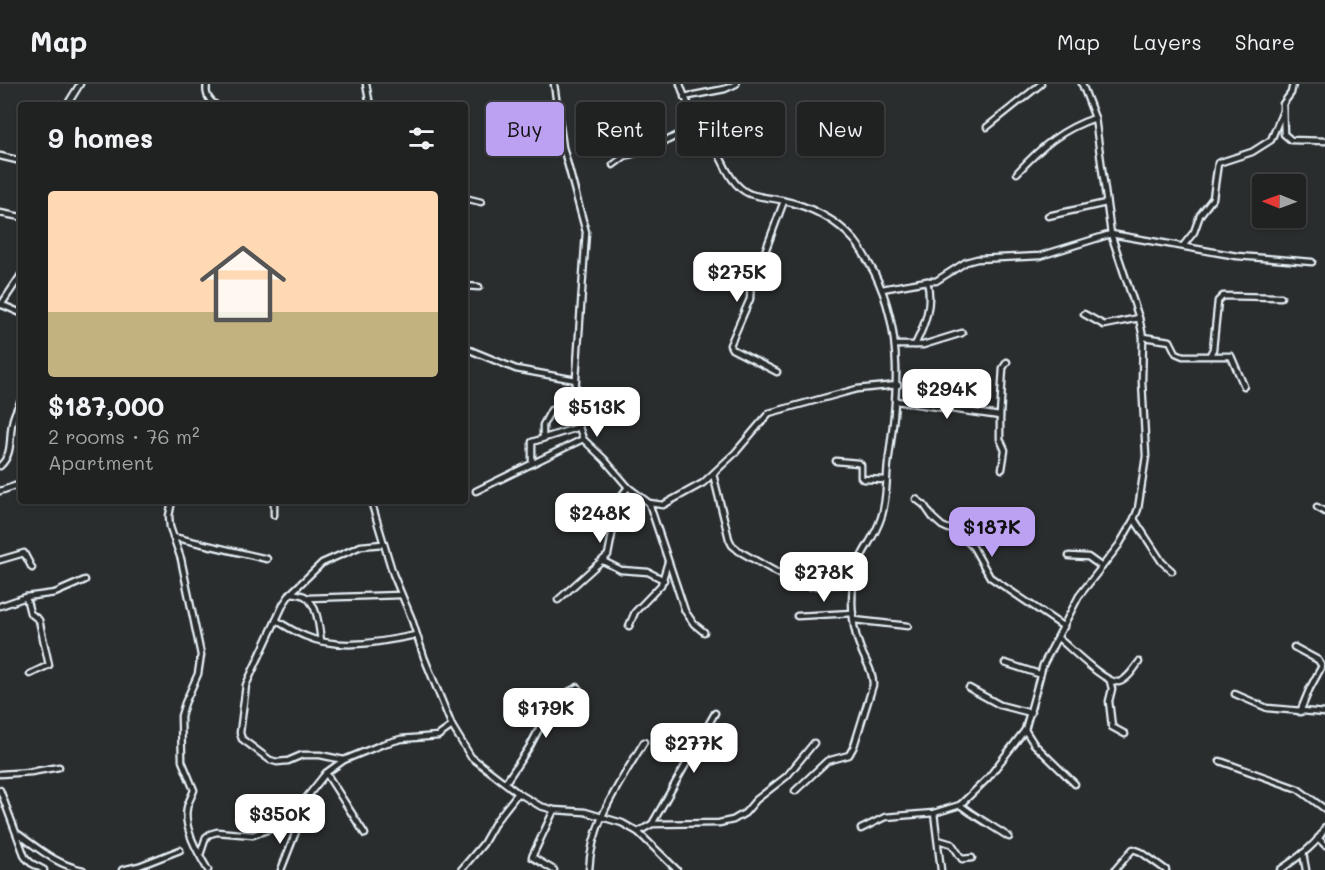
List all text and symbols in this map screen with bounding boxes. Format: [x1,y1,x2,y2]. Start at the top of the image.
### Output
text: Map [30,23,87,59]
text: Map [1057,28,1100,55]
text: Layers [1133,28,1202,55]
text: Share [1235,28,1295,55]
chip: Buy [486,102,564,156]
chip: Rent [576,102,665,156]
chip: Filters [677,102,785,156]
chip: New [797,102,884,156]
text: 9 homes [48,121,153,155]
icon: filters [405,122,438,155]
north arrow [1252,174,1306,228]
map controls [1252,174,1306,228]
icon: home [189,230,297,338]
pin: $275K [695,252,779,303]
text: $275K [707,258,767,284]
pin: $294K [905,369,989,420]
text: $294K [916,375,978,401]
pin: $513K [555,387,639,438]
text: $187,000 [48,389,164,423]
text: $513K [568,393,626,419]
text: 2 rooms · 76 m² [48,423,200,449]
text: Apartment [48,449,154,475]
pin: $248K [558,493,642,544]
text: $248K [569,499,631,525]
pin: $187K [950,507,1034,558]
text: $187K [963,513,1021,539]
pin: $278K [782,552,866,603]
text: $278K [794,558,854,584]
pin: $179K [504,688,588,739]
text: $179K [517,694,575,720]
pin: $277K [652,723,736,774]
text: $277K [665,729,723,755]
pin: $350K [238,794,322,845]
text: $350K [249,800,311,826]

